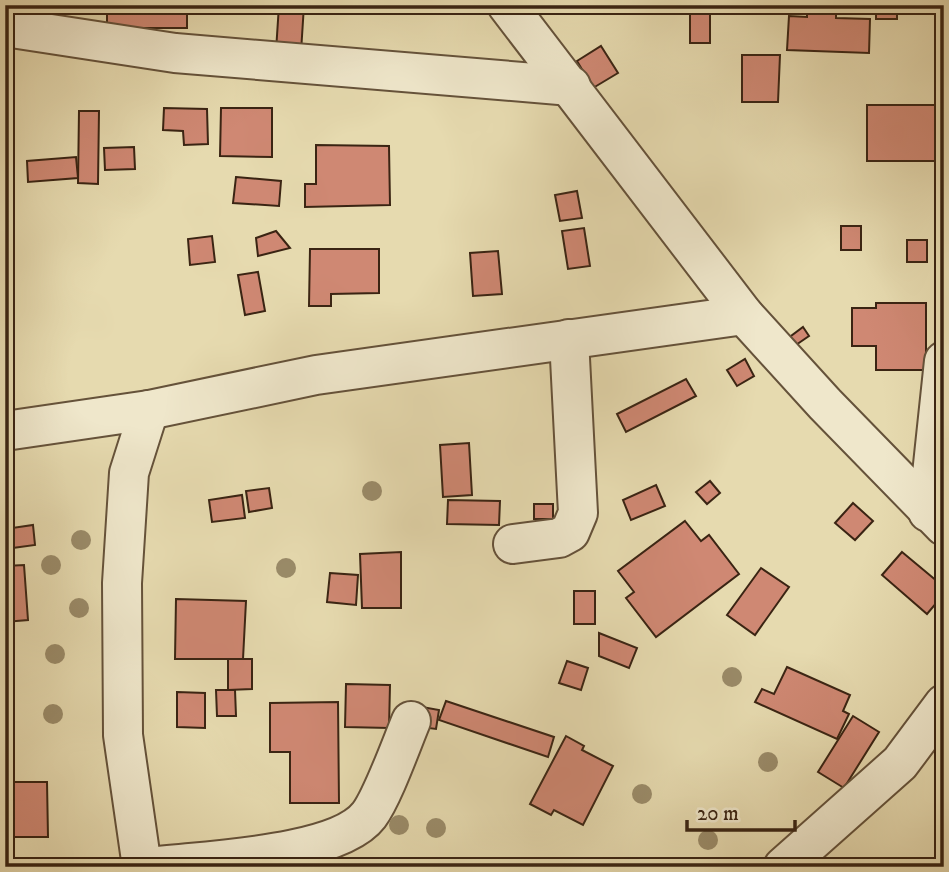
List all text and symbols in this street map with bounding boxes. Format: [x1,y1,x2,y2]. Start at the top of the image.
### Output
scale bar [687,788,795,832]
text: 20 m [697,801,739,827]

